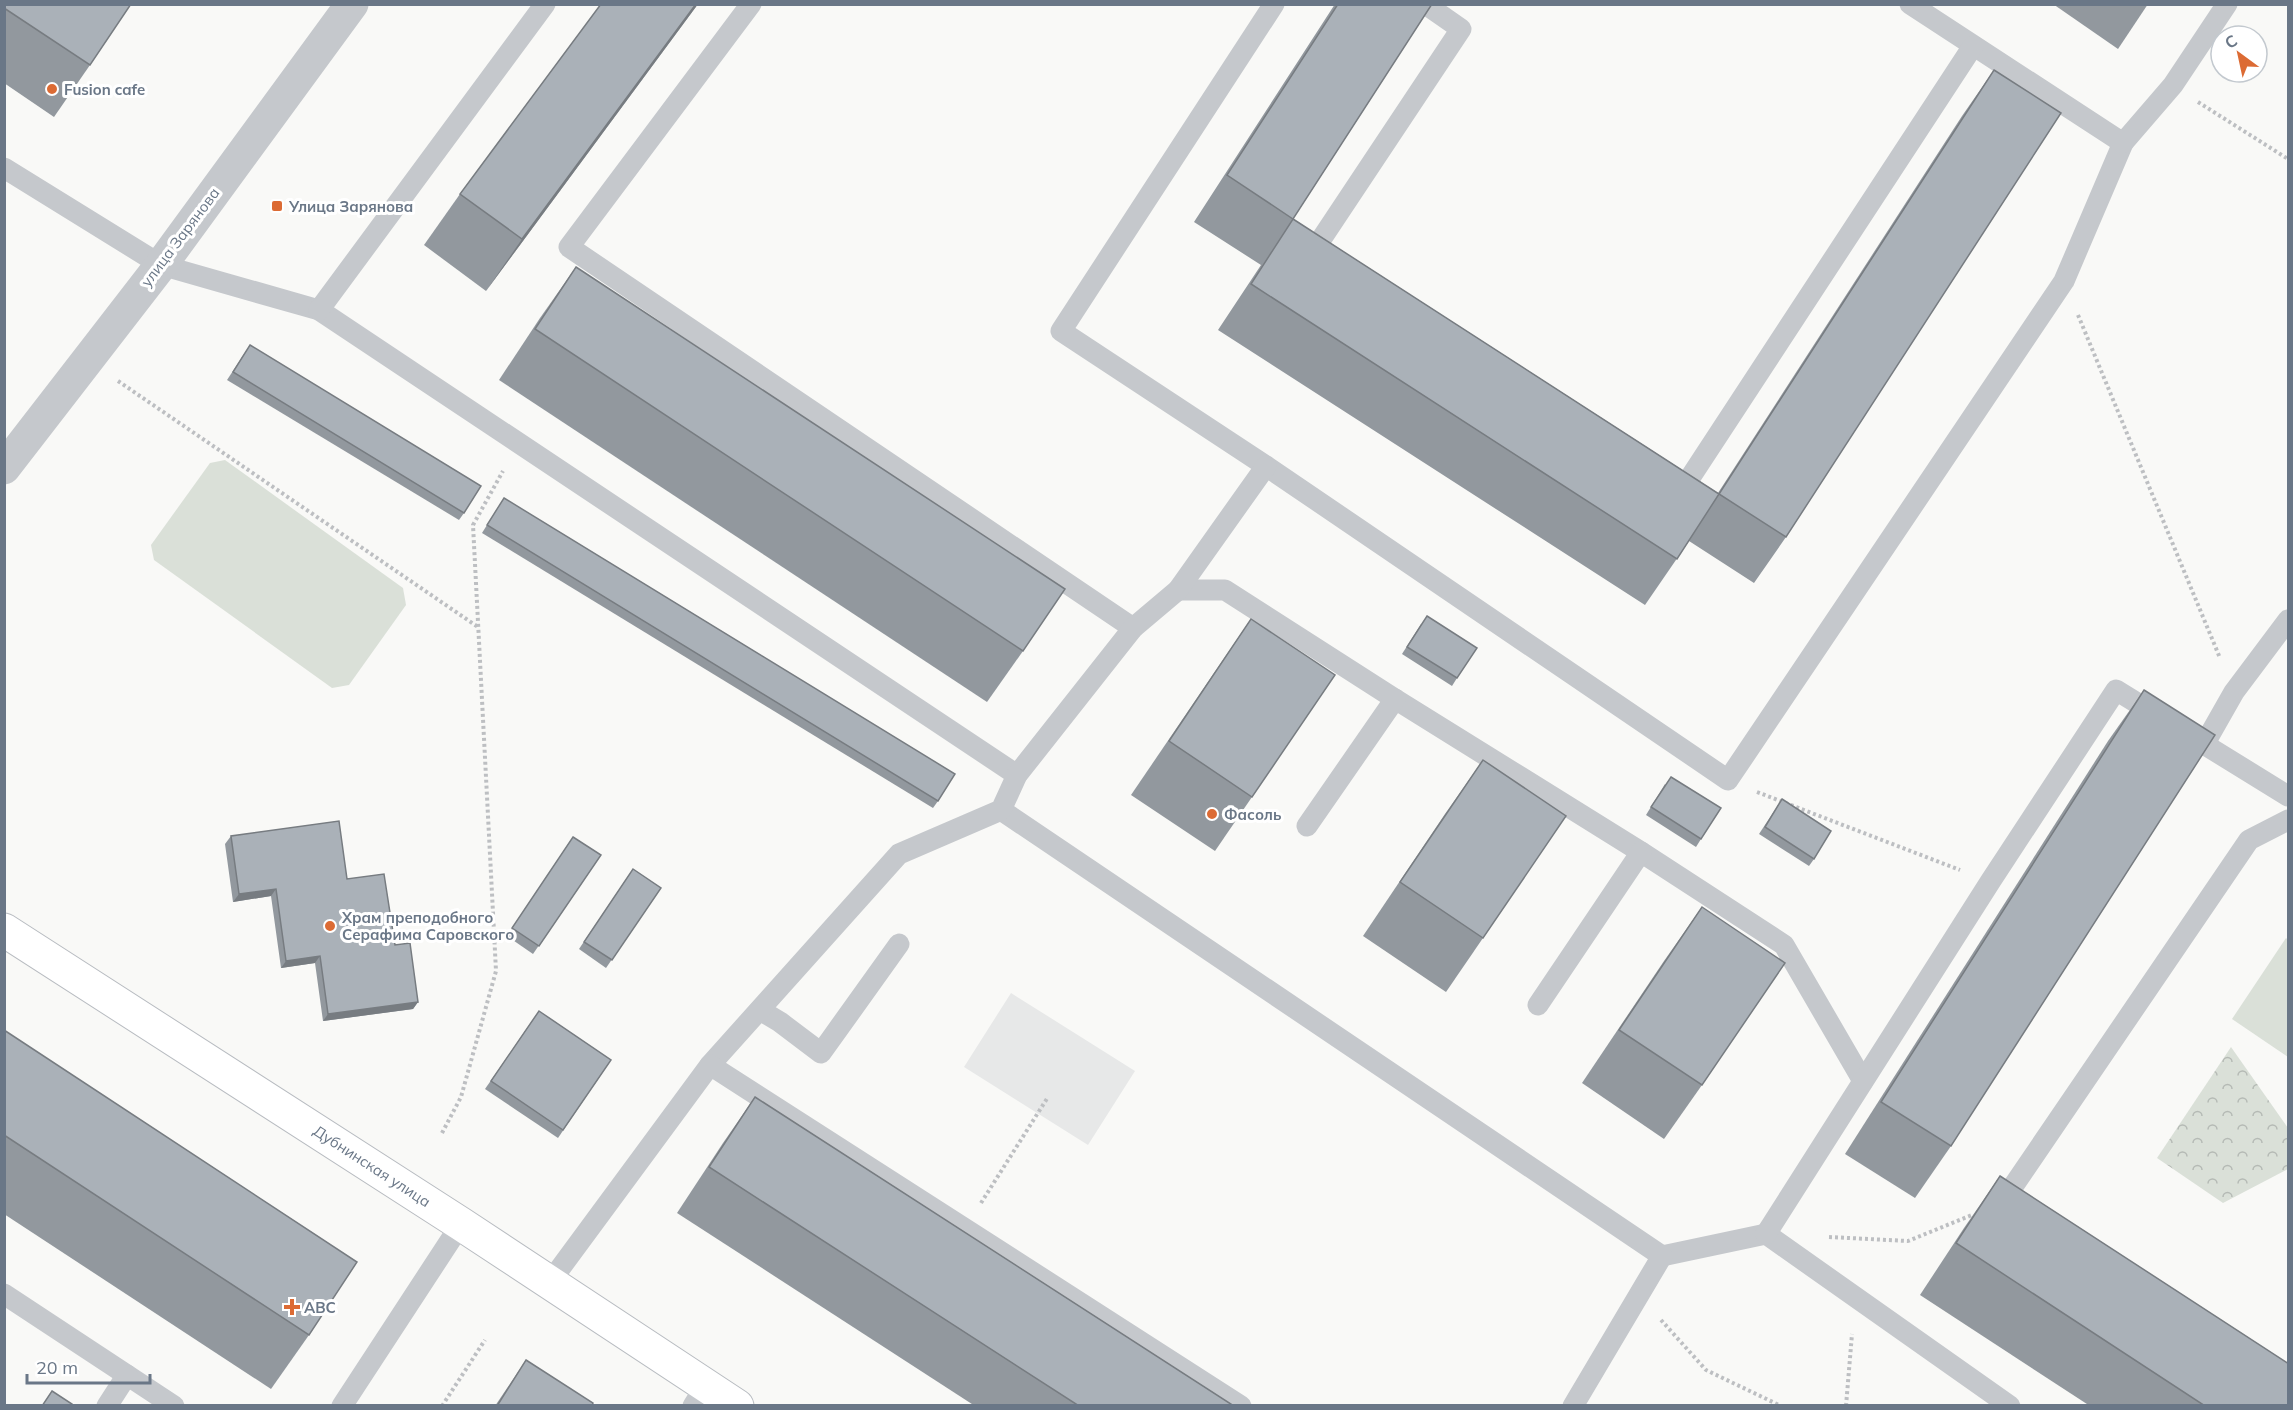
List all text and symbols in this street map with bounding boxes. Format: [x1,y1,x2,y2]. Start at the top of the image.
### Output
north arrow [2209,24,2269,84]
text: С [2221,30,2241,53]
place label: Fusion cafe [64,80,145,99]
marker: Fusion cafe [45,82,59,96]
street label: улица Зарянова [137,184,223,290]
place label: Улица Зарянова [288,197,413,216]
marker: Улица Зарянова [270,199,284,213]
place label: Фасоль [1224,805,1281,824]
marker: Фасоль [1205,807,1219,821]
place label: Храм преподобного Серафима Саровского [341,908,514,944]
marker: Храм преподобного Серафима Саровского [323,919,337,933]
street label: Дубнинская улица [310,1121,434,1211]
place label: ABC [304,1298,336,1317]
marker: ABC [285,1300,299,1314]
scale bar [27,1347,150,1385]
text: 20 m [36,1356,78,1379]

